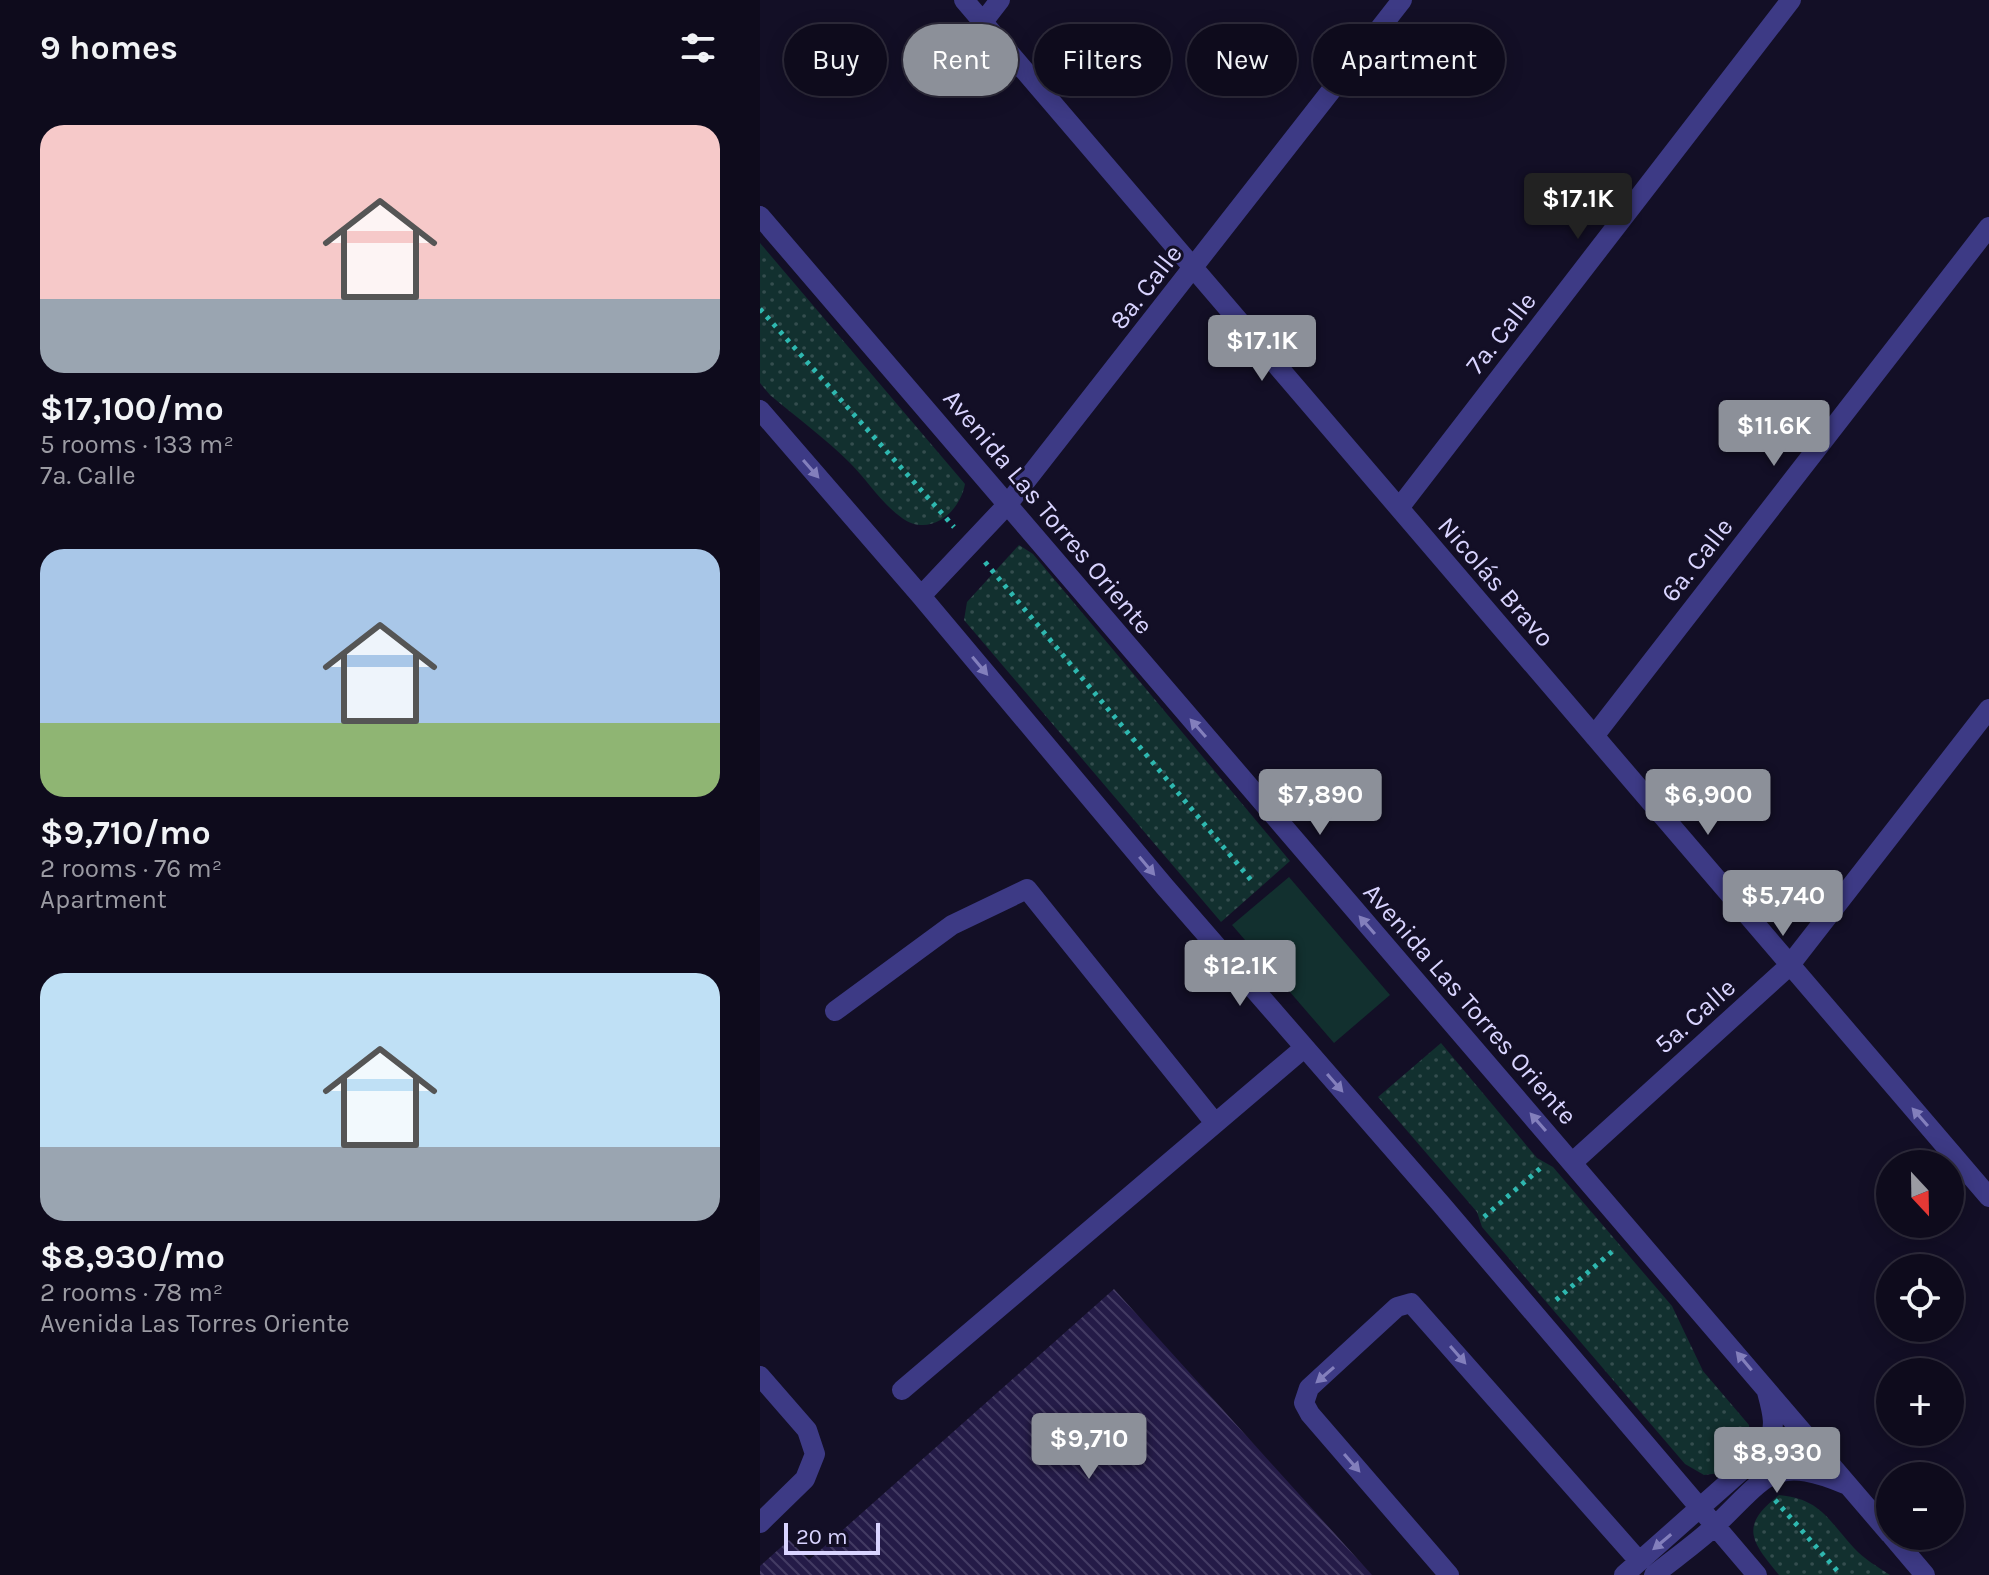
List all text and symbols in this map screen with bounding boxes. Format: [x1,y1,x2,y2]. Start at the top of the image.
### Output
chip: Buy [784,24,887,96]
chip: Rent [903,24,1018,96]
chip: Filters [1034,24,1171,96]
chip: New [1187,24,1297,96]
chip: Apartment [1313,24,1505,96]
icon: filters [676,26,720,70]
text: 9 homes [40,28,178,68]
pin: $17.1K [1513,173,1643,241]
icon: home [308,177,452,321]
text: $17.1K [1542,183,1614,214]
street label: 8a. Calle [1103,238,1189,336]
street label: 7a. Calle [1459,286,1543,380]
pin: $17.1K [1197,315,1327,383]
text: $17.1K [1226,325,1298,356]
street label: Avenida Las Torres Oriente [937,383,1159,641]
text: $17,100/mo [40,389,224,429]
pin: $11.6K [1709,400,1839,468]
text: $11.6K [1737,410,1811,441]
text: 5 rooms · 133 m² [40,429,234,460]
one-way arrow [802,458,819,478]
text: 7a. Calle [40,460,136,491]
street label: Nicolás Bravo [1431,511,1561,653]
street label: 6a. Calle [1655,512,1739,608]
icon: home [308,601,452,745]
one-way arrow [971,656,988,676]
one-way arrow [1190,718,1207,738]
pin: $7,890 [1255,769,1385,837]
pin: $6,900 [1643,769,1773,837]
text: $7,890 [1277,779,1363,810]
text: $6,900 [1663,779,1753,810]
text: $9,710/mo [40,813,211,853]
text: 2 rooms · 76 m² [40,853,222,884]
one-way arrow [1138,855,1155,875]
pin: $5,740 [1718,870,1848,938]
street label: Avenida Las Torres Oriente [1357,877,1583,1131]
text: $5,740 [1741,880,1825,911]
text: Apartment [40,884,167,915]
one-way arrow [1359,916,1376,936]
pin: $12.1K [1175,940,1305,1008]
text: $12.1K [1203,950,1277,981]
street label: 5a. Calle [1648,972,1742,1060]
icon: home [308,1025,452,1169]
one-way arrow [1326,1074,1344,1093]
one-way arrow [1911,1107,1929,1126]
one-way arrow [1530,1112,1547,1132]
north arrow [1876,1150,1964,1238]
map controls [1876,1150,1964,1550]
text: $8,930/mo [40,1237,225,1277]
button: locate [1876,1254,1964,1342]
text: 2 rooms · 78 m² [40,1277,223,1308]
text: Avenida Las Torres Oriente [40,1308,350,1339]
one-way arrow [1449,1344,1466,1364]
one-way arrow [1736,1352,1753,1372]
button: + [1876,1358,1964,1446]
one-way arrow [1315,1366,1335,1383]
pin: $9,710 [1024,1413,1154,1481]
text: $9,710 [1049,1423,1129,1454]
pin: $8,930 [1712,1427,1842,1495]
text: $8,930 [1732,1437,1822,1468]
one-way arrow [1343,1453,1360,1473]
button: − [1876,1462,1964,1550]
scale bar [784,1519,880,1555]
text: 20 m [796,1524,848,1550]
one-way arrow [1652,1533,1672,1550]

